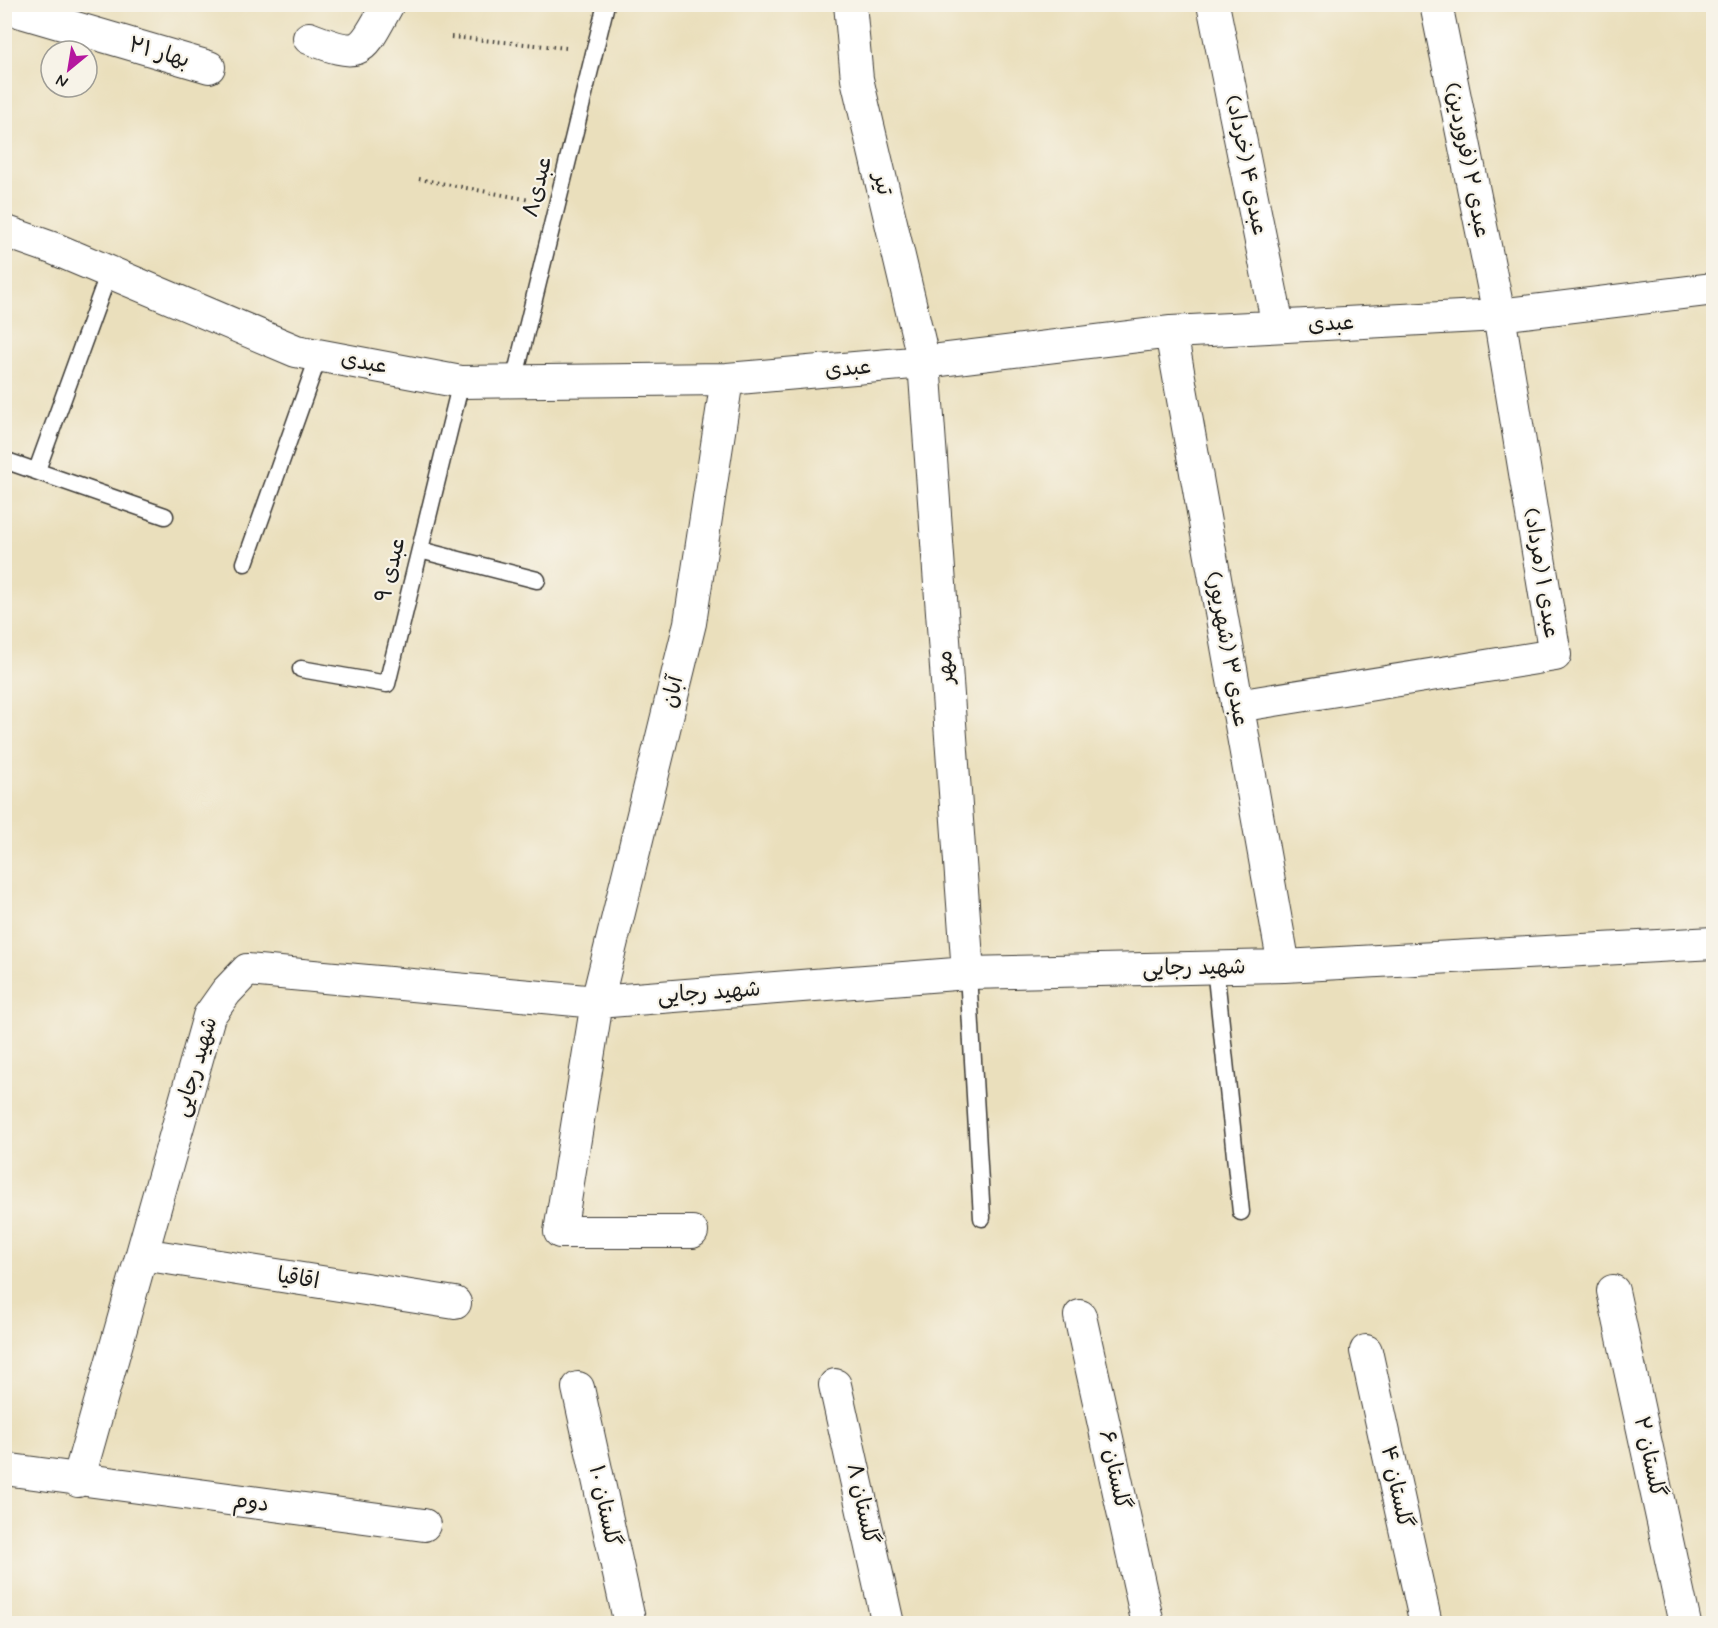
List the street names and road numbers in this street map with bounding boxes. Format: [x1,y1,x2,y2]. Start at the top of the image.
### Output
street label: بهار ۲۱ [125,31,193,75]
street label: عبدی ۲ (فروردین) [1438,80,1496,240]
street label: عبدی ۴ (خرداد) [1219,92,1273,238]
street label: عبدی۸ [517,154,559,220]
street label: تیر [865,168,898,199]
street label: عبدی [1307,309,1355,339]
street label: عبدی [339,345,389,381]
street label: عبدی [824,353,872,385]
street label: عبدی ۱ (مرداد) [1517,506,1565,640]
street label: عبدی ۹ [369,535,413,605]
street label: عبدی ۳ (شهریور) [1200,569,1254,729]
street label: مهر [931,649,961,687]
street label: آبان [656,672,691,711]
street label: شهید رجایی [1142,953,1246,983]
street label: شهید رجایی [657,975,761,1011]
street label: شهید رجایی [168,1014,224,1120]
street label: اقاقیا [275,1262,321,1296]
street label: گلستان ۲ [1627,1414,1671,1500]
street label: گلستان ۶ [1092,1428,1136,1512]
street label: گلستان ۴ [1374,1443,1418,1531]
street label: گلستان ۸ [840,1461,884,1547]
street label: گلستان ۱۰ [582,1463,626,1549]
street label: دوم [231,1487,270,1521]

